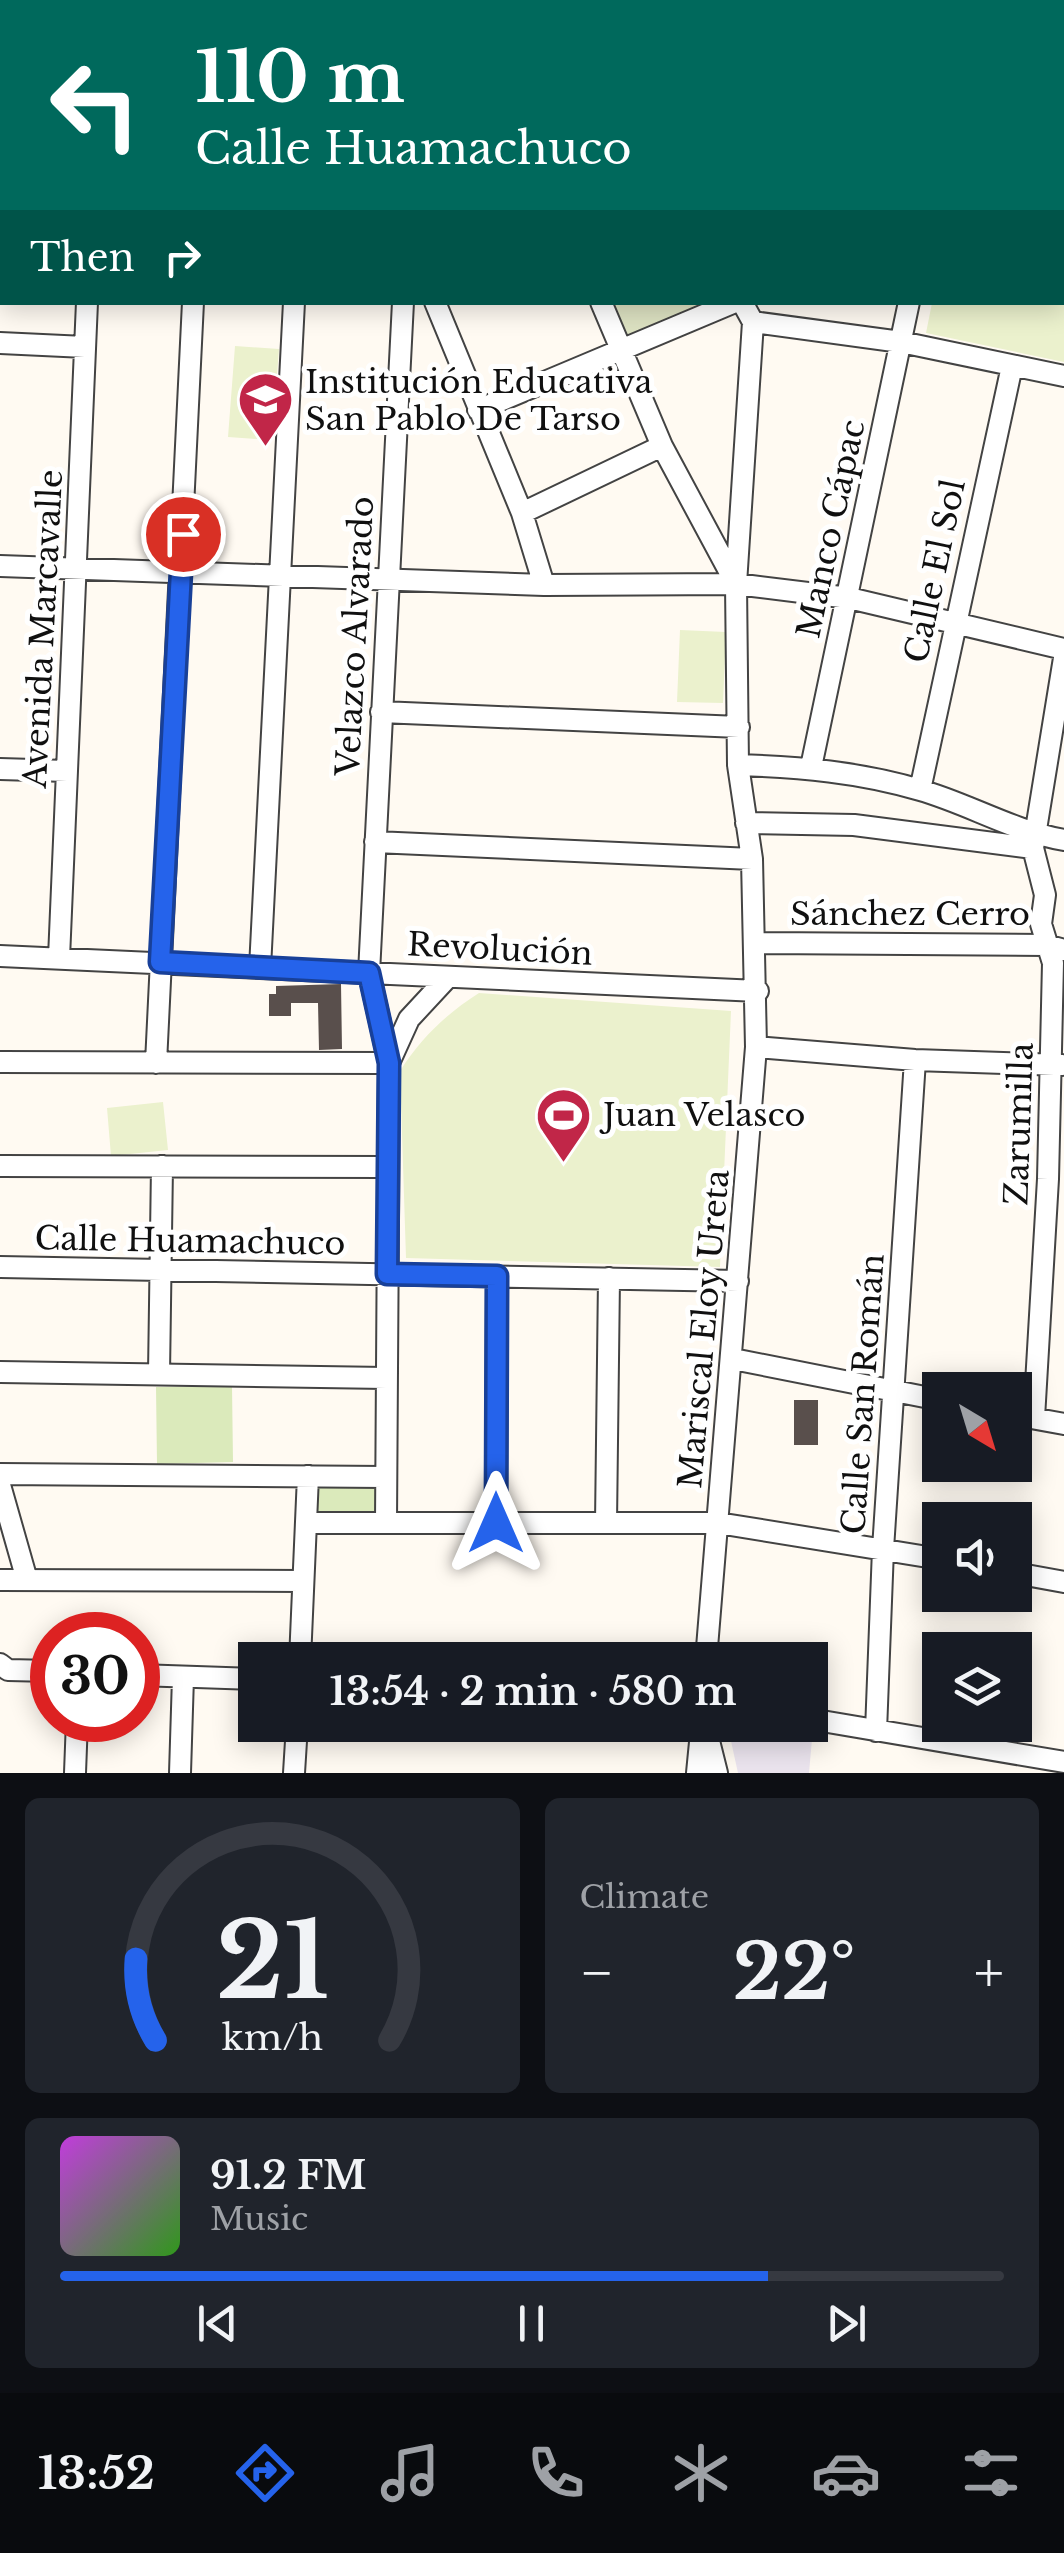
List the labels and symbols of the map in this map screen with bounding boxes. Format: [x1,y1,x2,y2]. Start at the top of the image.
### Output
place label: Institución Educativa San Pablo De Tarso [305,362,653,439]
school or university icon: Institución Educativa San Pablo De Tarso [236,370,296,449]
street label: Manco Cápac [788,416,874,642]
street label: Avenida Marcavalle [15,469,71,790]
street label: Calle El Sol [896,476,974,666]
pin [141,492,226,577]
street label: Velazco Alvarado [328,495,382,778]
street label: Sánchez Cerro [790,894,1030,934]
street label: Revolución [406,924,594,974]
street label: Zarumilla [996,1042,1042,1206]
sports icon: Juan Velasco [534,1085,594,1164]
place label: Juan Velasco [599,1095,806,1135]
street label: Mariscal Eloy Ureta [670,1168,738,1490]
street label: Calle Huamachuco [34,1218,346,1264]
street label: Calle San Román [833,1252,893,1536]
north arrow [922,1372,1032,1482]
position arrow [444,1471,548,1575]
speed limit sign: 30 [30,1612,160,1742]

